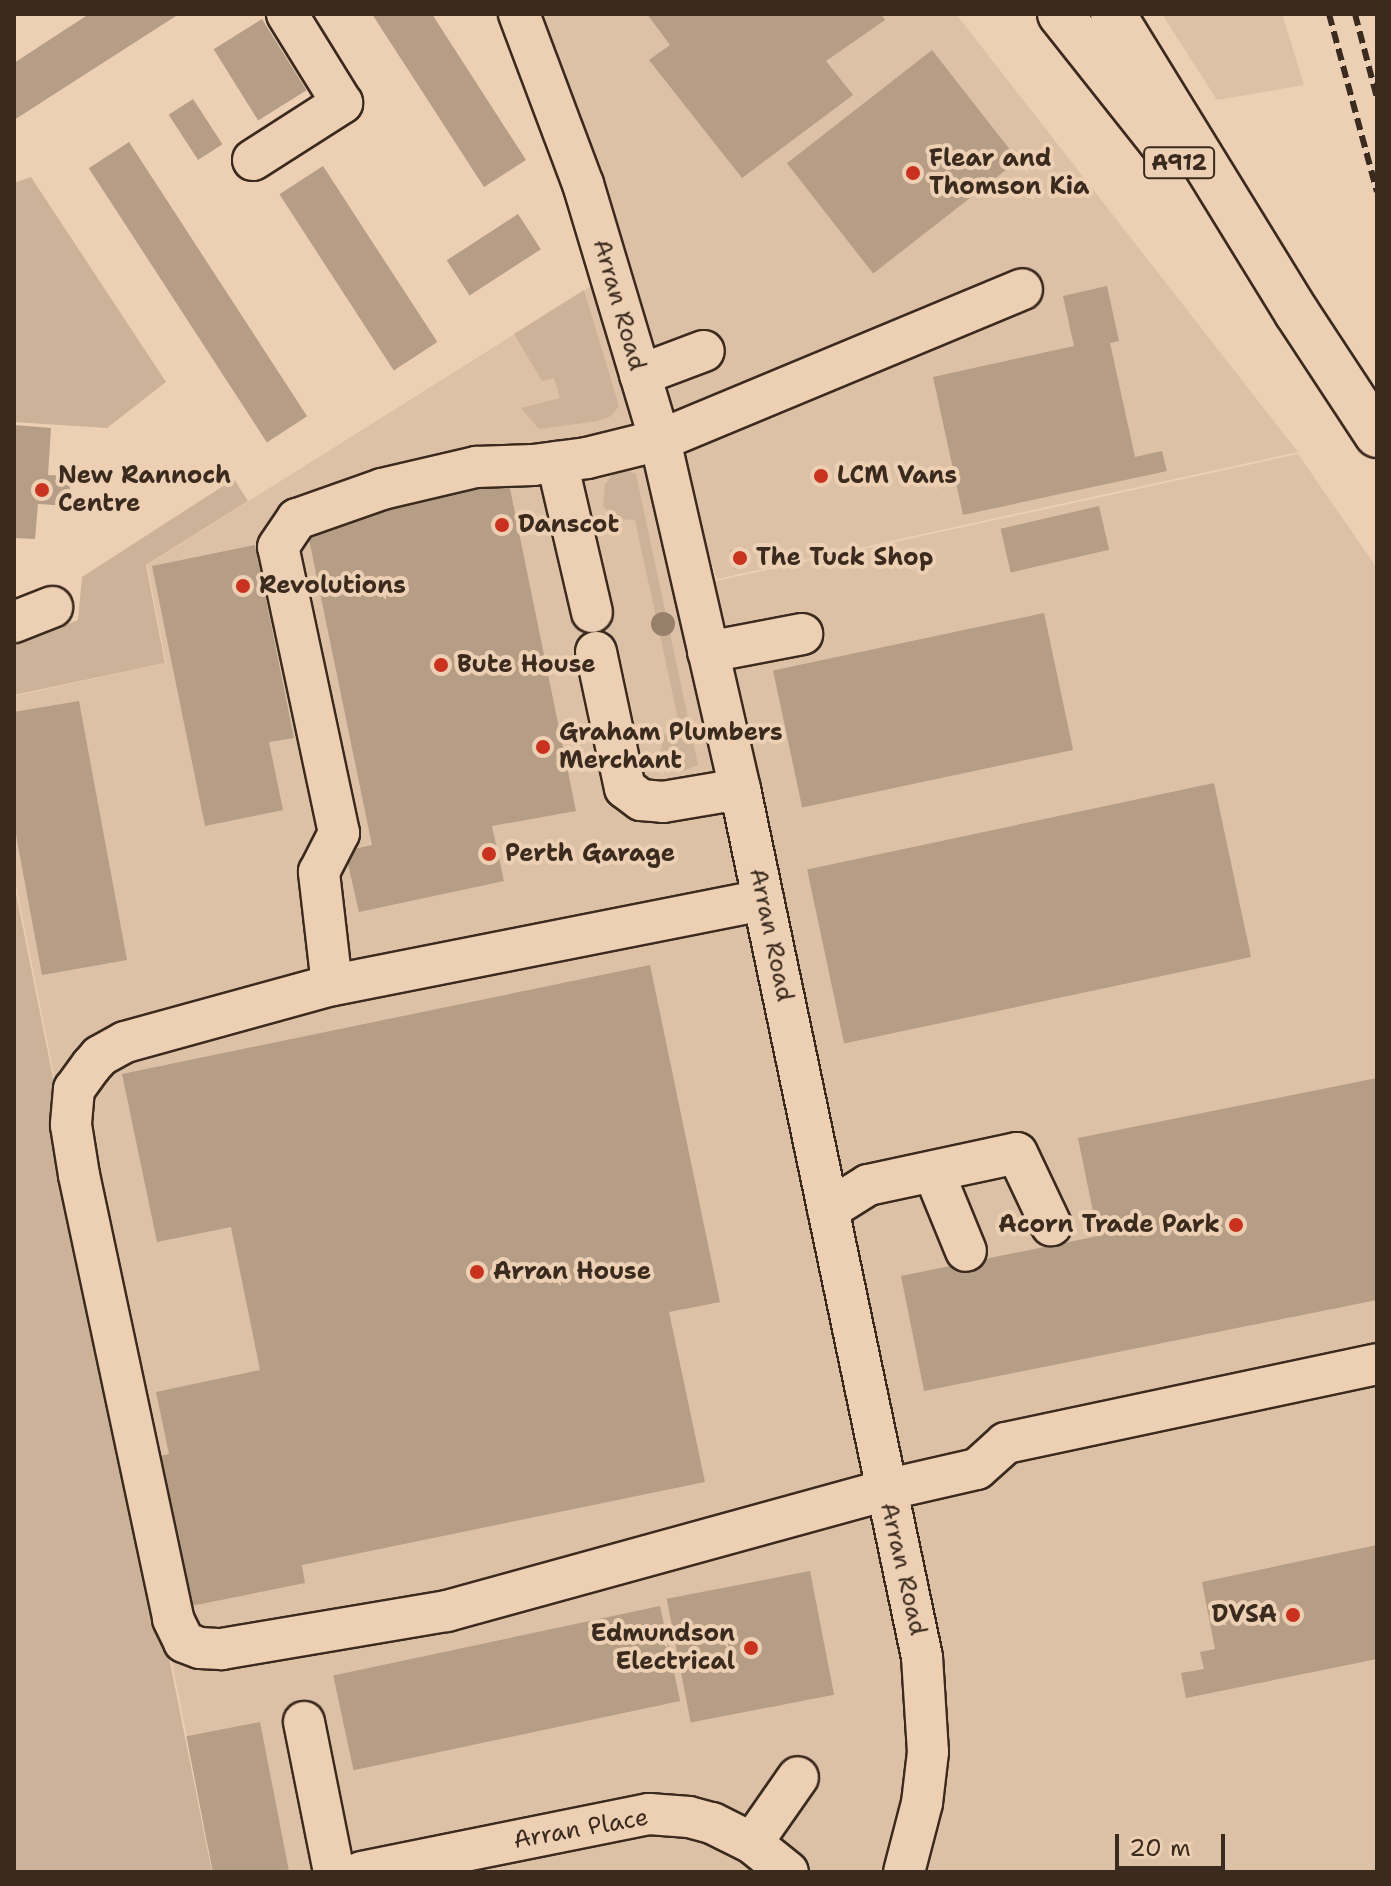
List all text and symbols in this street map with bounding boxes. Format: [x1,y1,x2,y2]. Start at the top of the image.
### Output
place label: Flear and Thomson Kia [929,145,1089,201]
road number: A912 [1143,145,1215,181]
marker: Flear and Thomson Kia [904,164,922,182]
street label: Arran Road [586,236,652,374]
place label: New Rannoch Centre [58,462,231,518]
place label: LCM Vans [837,462,957,490]
marker: LCM Vans [812,467,830,485]
marker: New Rannoch Centre [33,481,51,499]
place label: Danscot [518,511,619,539]
marker: Danscot [493,516,511,534]
place label: The Tuck Shop [756,544,933,572]
marker: The Tuck Shop [731,549,749,567]
place label: Revolutions [259,572,406,600]
marker: Revolutions [234,577,252,595]
place label: Bute House [457,651,596,679]
marker: Bute House [432,656,450,674]
place label: Graham Plumbers Merchant [559,719,783,775]
marker: Graham Plumbers Merchant [534,738,552,756]
place label: Perth Garage [505,840,675,868]
marker: Perth Garage [480,845,498,863]
street label: Arran Road [743,866,799,1004]
place label: Acorn Trade Park [998,1211,1220,1239]
marker: Acorn Trade Park [1227,1216,1245,1234]
place label: Arran House [493,1258,651,1286]
marker: Arran House [468,1263,486,1281]
street label: Arran Road [874,1500,932,1638]
place label: DVSA [1211,1601,1277,1629]
marker: DVSA [1284,1606,1302,1624]
place label: Edmundson Electrical [590,1620,735,1676]
marker: Edmundson Electrical [742,1639,760,1657]
street label: Arran Place [511,1803,651,1855]
scale bar [1119,1818,1229,1868]
text: 20 m [1129,1832,1191,1864]

